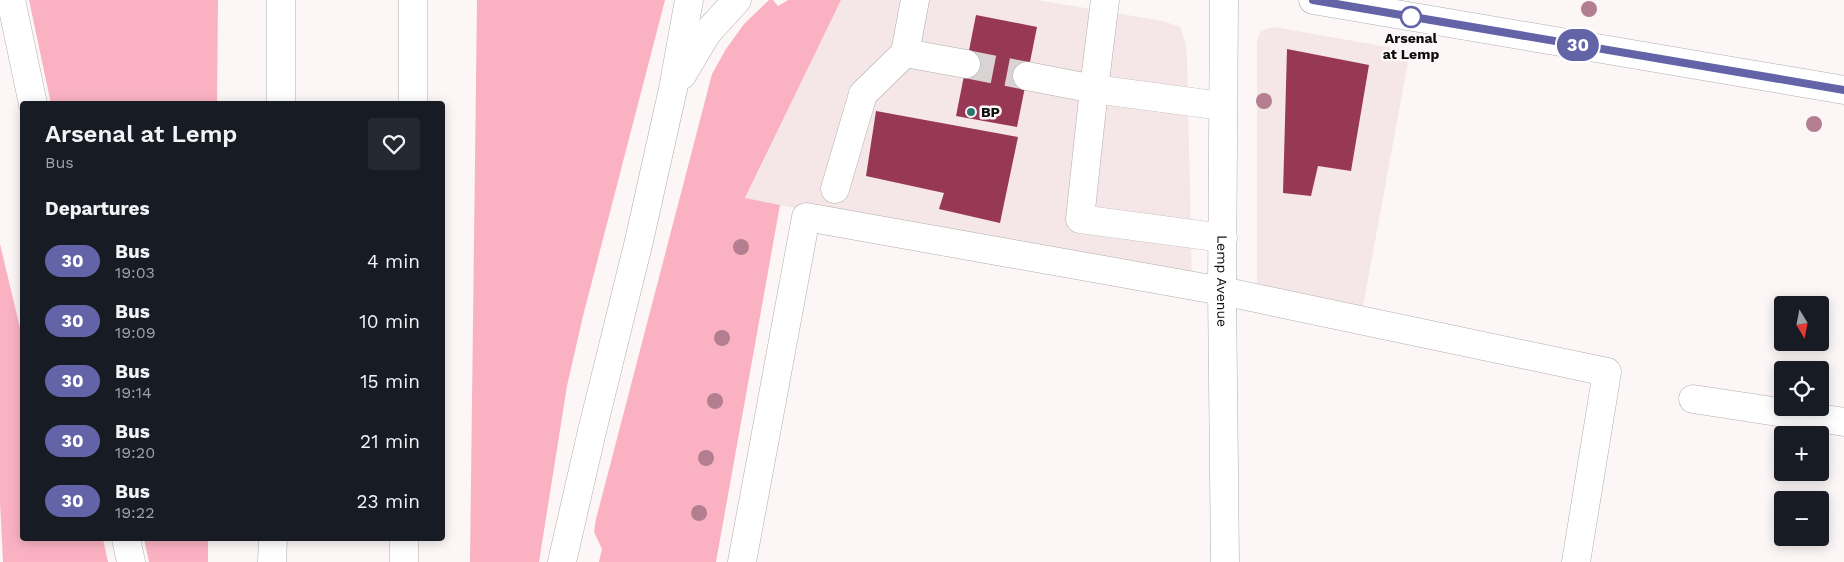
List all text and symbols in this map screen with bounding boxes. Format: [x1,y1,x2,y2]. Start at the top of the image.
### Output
marker: Arsenal at Lemp [1400,6,1422,28]
line badge: 30 [1556,29,1600,61]
place label: Arsenal at Lemp [1383,30,1439,62]
text: 30 [1567,34,1589,55]
place label: BP [981,104,1000,120]
marker: BP [965,106,977,118]
button: heart [368,118,420,170]
text: Arsenal at Lemp [45,120,237,148]
text: Bus [45,153,74,172]
text: Departures [45,197,150,220]
street label: Lemp Avenue [1214,235,1230,327]
text: Bus [115,240,150,263]
text: 30 [61,250,84,271]
text: 4 min [367,250,420,273]
text: 19:03 [115,263,155,282]
north arrow [1774,296,1829,351]
map controls [1774,296,1829,546]
text: Bus [115,300,150,323]
text: 30 [61,310,84,331]
text: 10 min [359,310,420,333]
text: 19:09 [115,323,156,342]
text: Bus [115,360,150,383]
button: locate [1774,361,1829,416]
text: 30 [61,370,84,391]
text: 15 min [360,370,420,393]
text: 19:14 [115,383,152,402]
text: Bus [115,420,150,443]
button: + [1774,426,1829,481]
text: 30 [61,430,84,451]
text: 21 min [360,430,420,453]
text: 19:20 [115,443,155,462]
text: Bus [115,480,150,503]
text: 30 [61,490,84,511]
text: 23 min [356,490,420,513]
button: − [1774,491,1829,546]
text: 19:22 [115,503,155,522]

